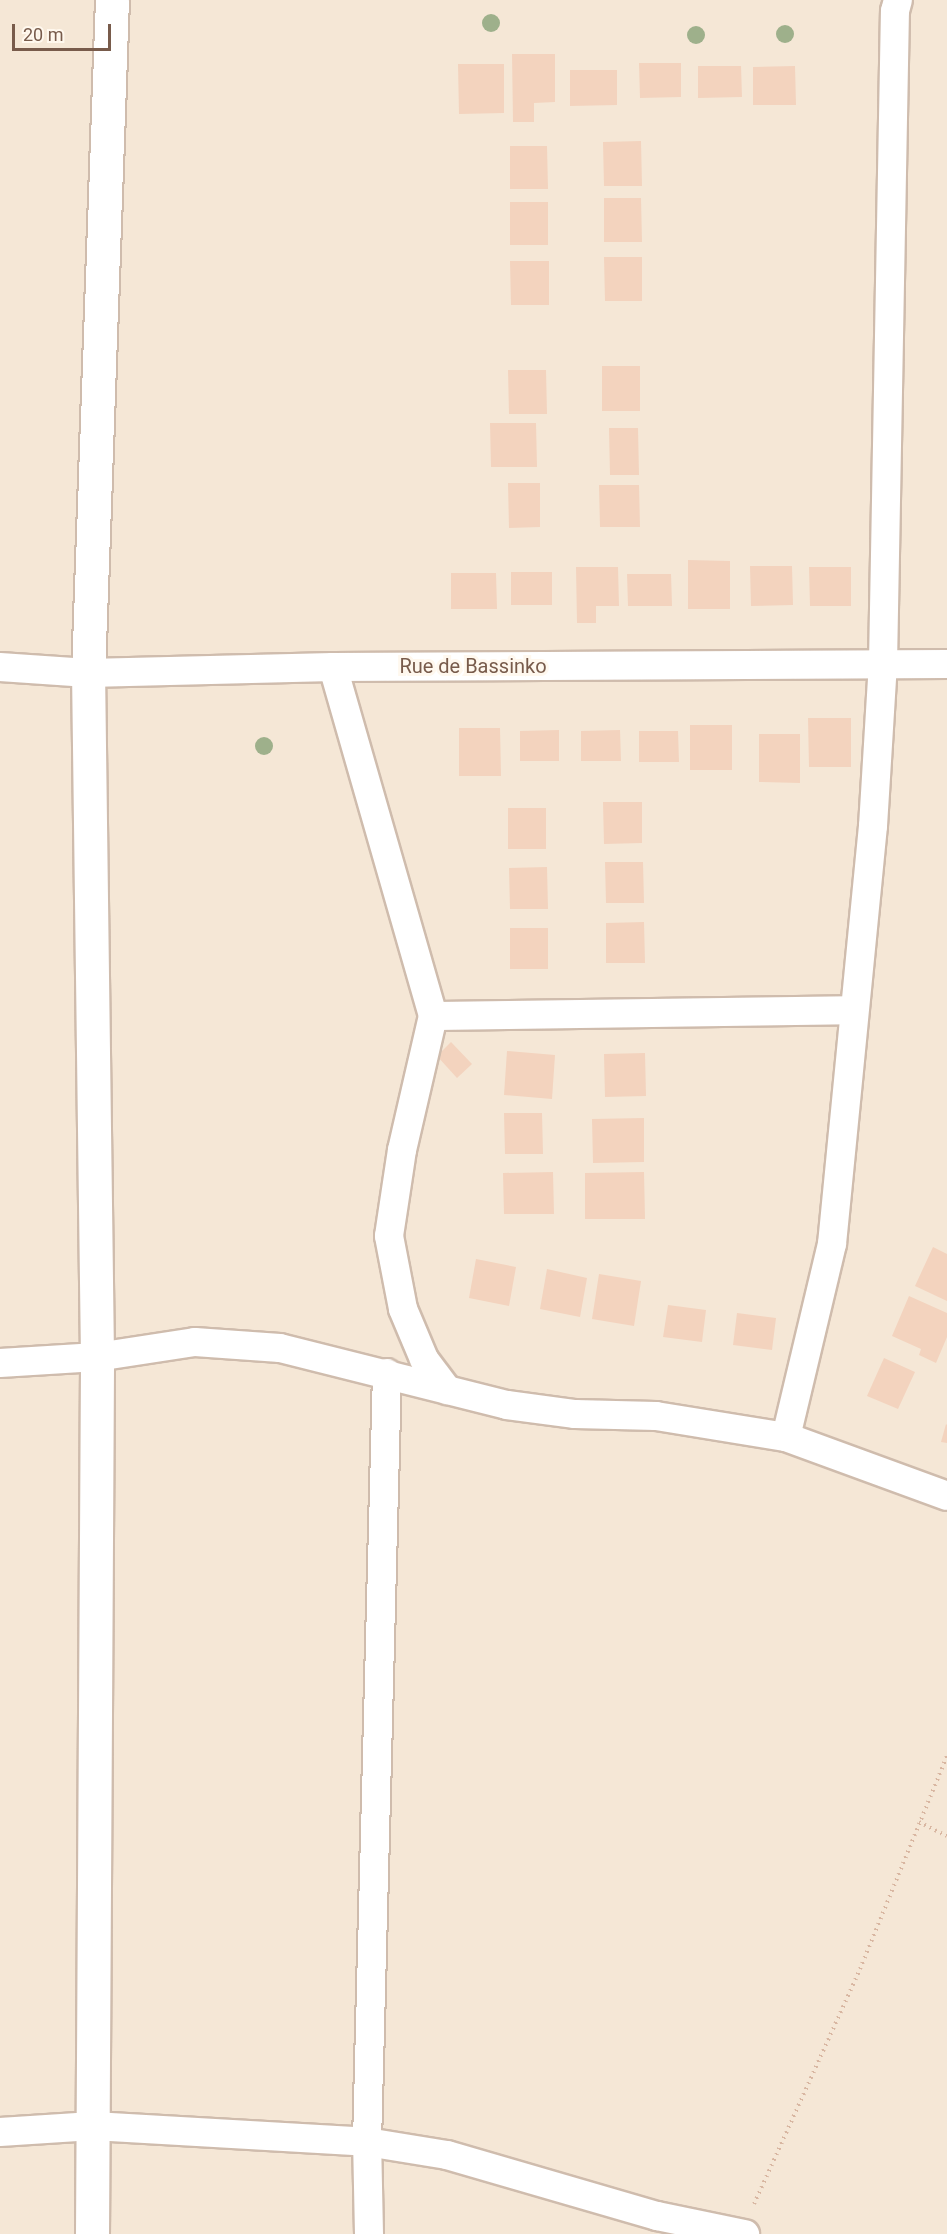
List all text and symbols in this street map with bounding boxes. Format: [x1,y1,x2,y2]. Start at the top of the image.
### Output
scale bar [15,12,114,50]
text: 20 m [23,24,63,45]
street label: Rue de Bassinko [399,654,547,678]

